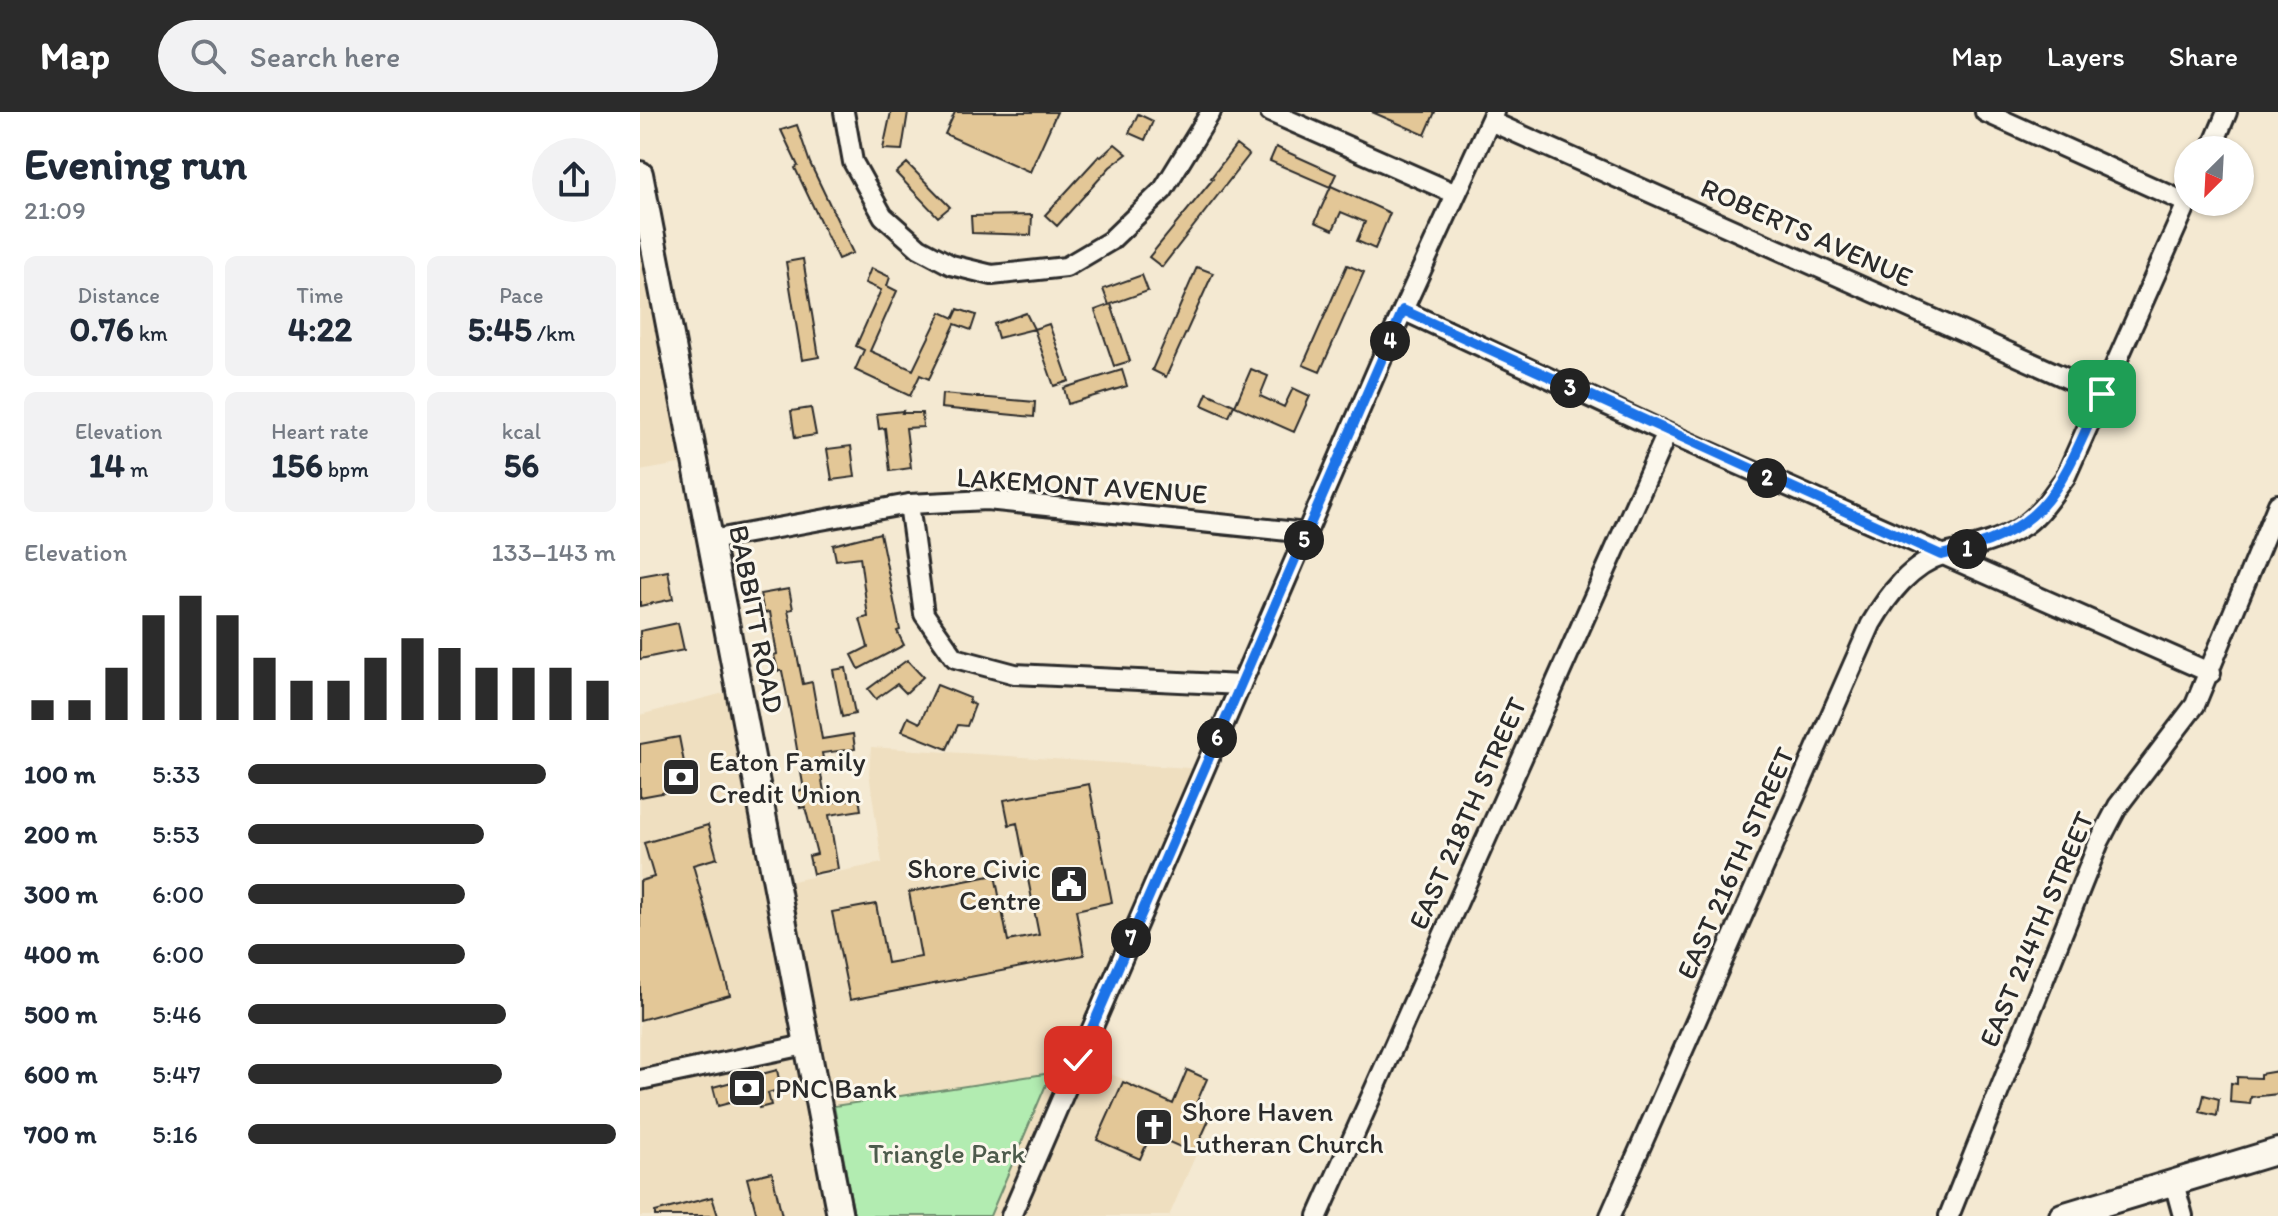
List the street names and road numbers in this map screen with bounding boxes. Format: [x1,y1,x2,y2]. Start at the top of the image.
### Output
street label: ROBERTS AVENUE [1696,170,1918,294]
street label: LAKEMONT AVENUE [955,459,1209,511]
street label: BABBITT ROAD [722,522,792,716]
street label: EAST 218TH STREET [1400,691,1534,934]
street label: EAST 216TH STREET [1669,742,1802,984]
street label: EAST 214TH STREET [1971,806,2101,1052]

